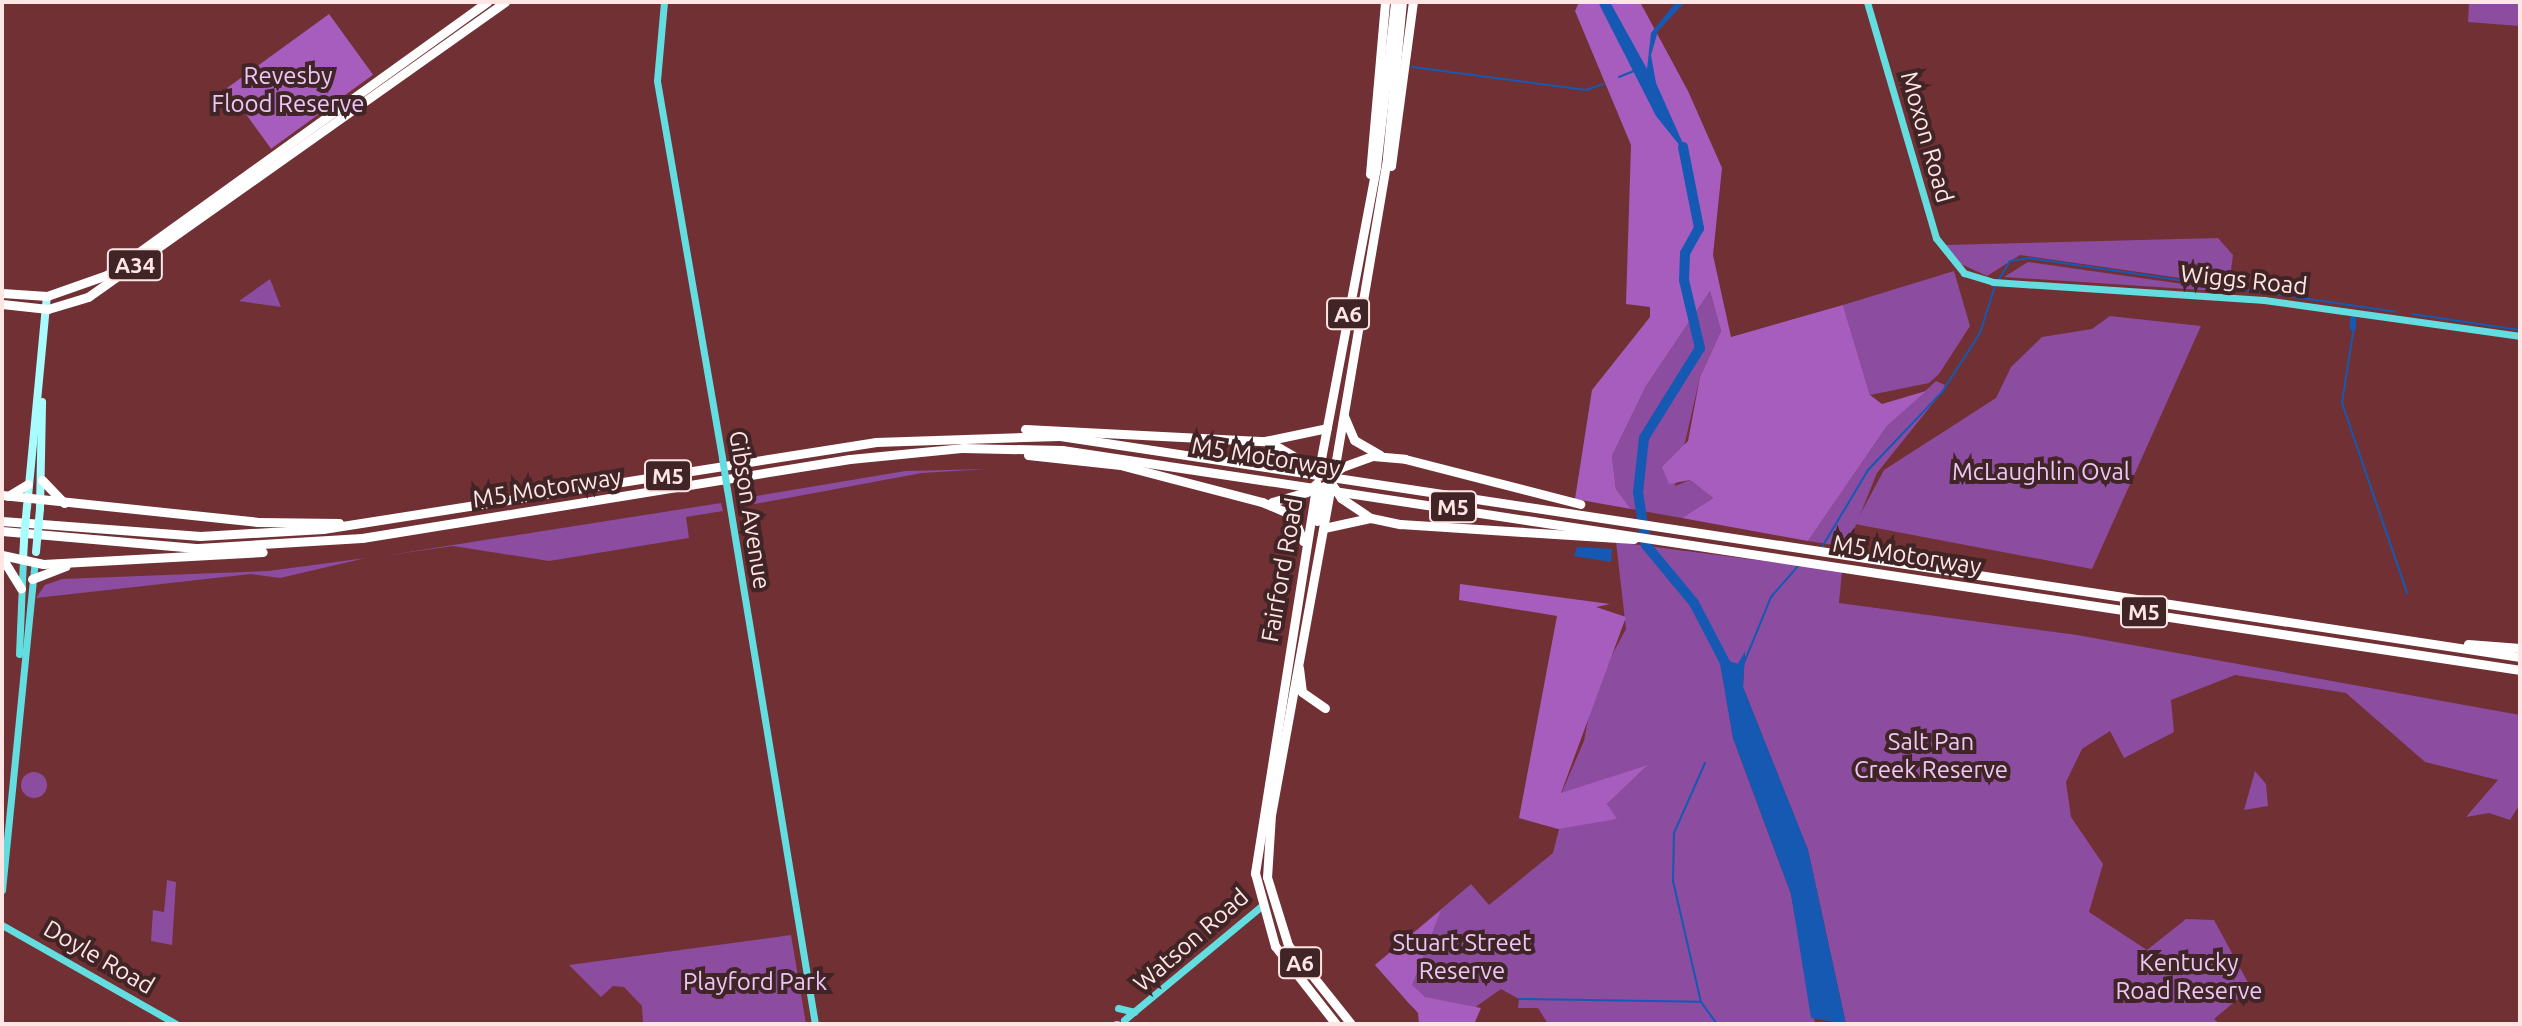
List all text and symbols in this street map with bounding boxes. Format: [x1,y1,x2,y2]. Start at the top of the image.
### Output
park label: Revesby Flood Reserve [212,62,364,118]
street label: Moxon Road [1895,68,1959,206]
road number: A34 [105,247,165,283]
street label: Wiggs Road [2179,259,2309,301]
road number: A6 [1326,296,1370,332]
street label: Gibson Avenue [723,429,777,591]
street label: M5 Motorway [1190,431,1342,483]
road number: M5 [644,458,692,494]
park label: McLaughlin Oval [1952,458,2130,486]
street label: M5 Motorway [471,462,623,514]
road number: M5 [1429,489,1477,525]
street label: Fairford Road [1255,496,1309,644]
street label: M5 Motorway [1831,529,1983,581]
road number: M5 [2120,594,2168,630]
park label: Salt Pan Creek Reserve [1854,728,2008,784]
street label: Watson Road [1128,882,1254,998]
street label: Doyle Road [39,914,159,1000]
park label: Stuart Street Reserve [1392,929,1532,985]
road number: A6 [1278,945,1322,981]
park label: Kentucky Road Reserve [2115,949,2263,1005]
park label: Playford Park [683,968,827,996]

